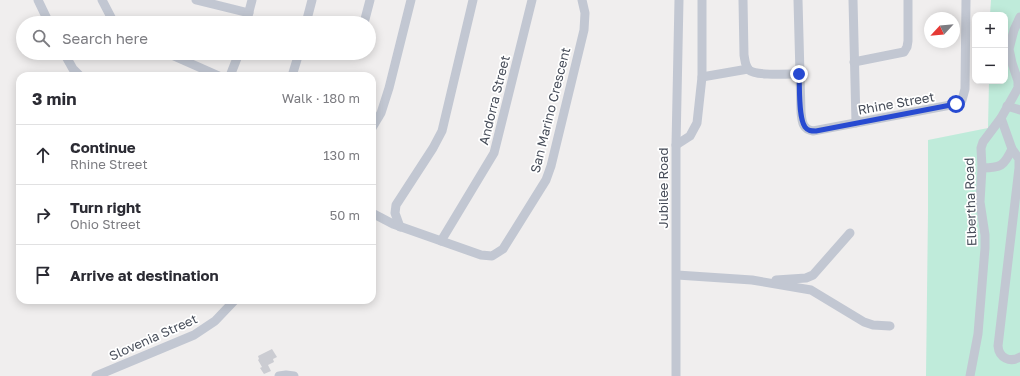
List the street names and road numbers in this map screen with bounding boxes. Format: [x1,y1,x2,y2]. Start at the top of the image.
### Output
street label: San Marino Crescent [527,46,573,174]
street label: Andorra Street [475,54,513,146]
street label: Rhine Street [856,88,936,118]
street label: Jubilee Road [655,148,671,228]
street label: Elbertha Road [960,157,980,247]
street label: Slovenia Street [106,310,200,364]

